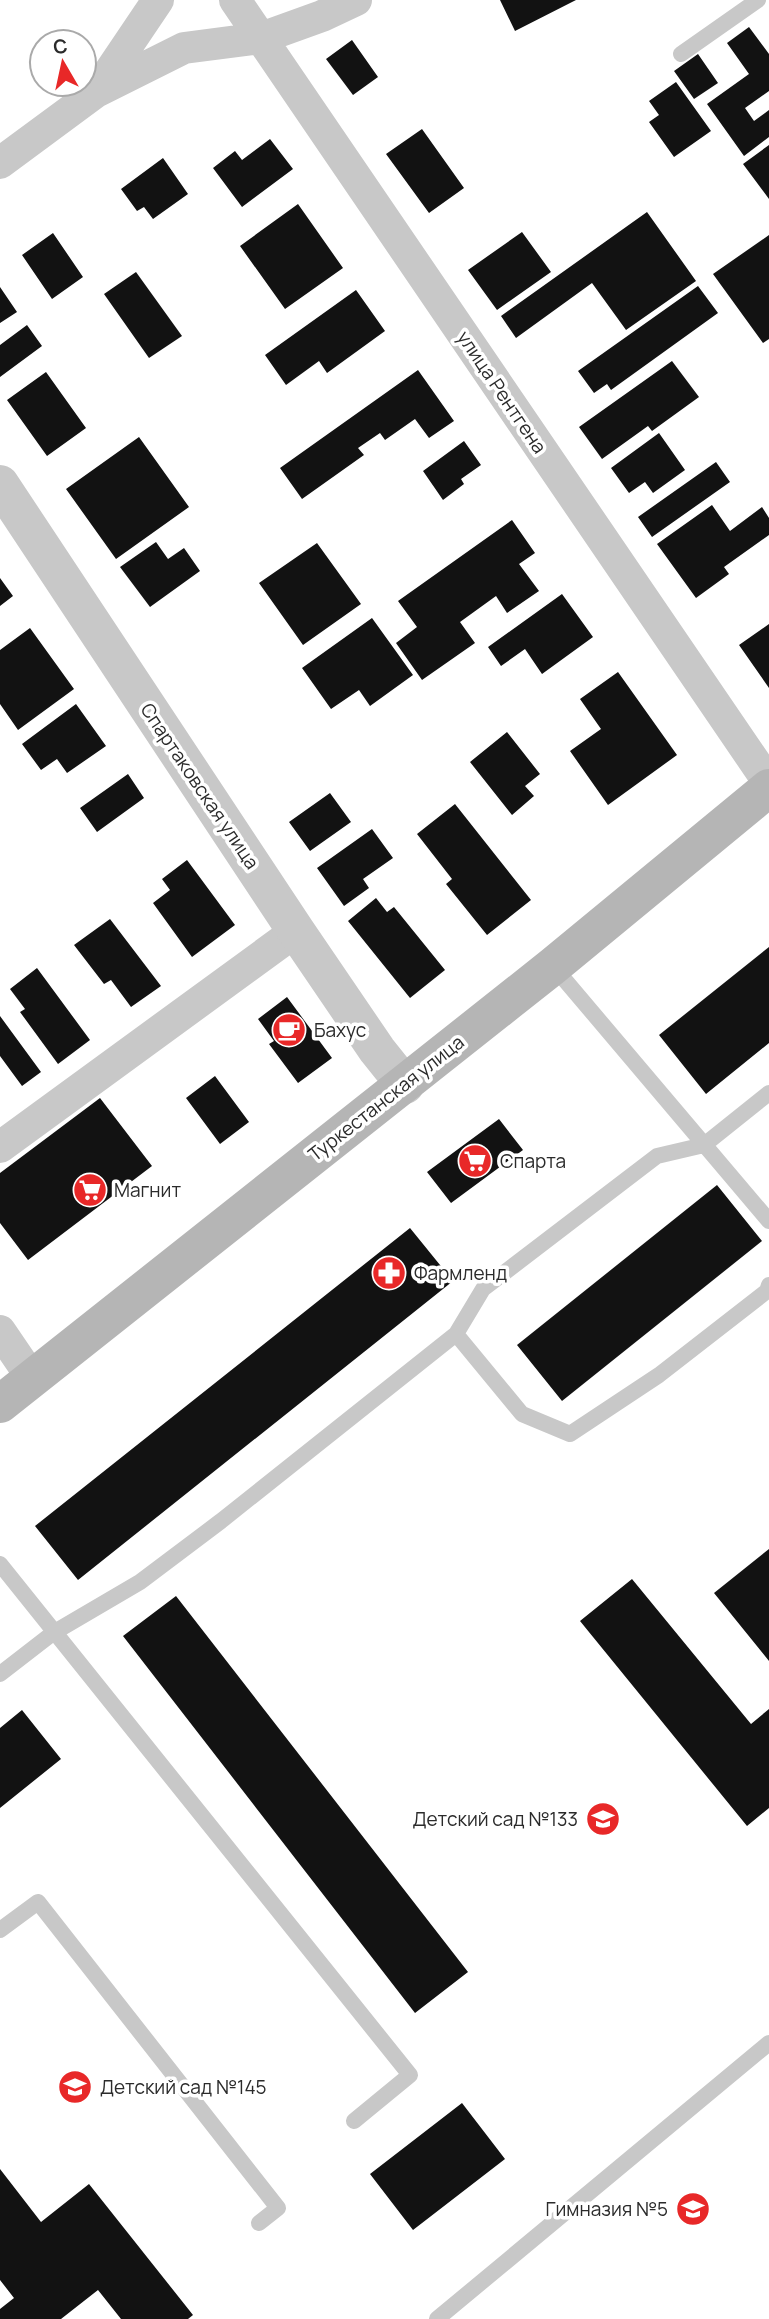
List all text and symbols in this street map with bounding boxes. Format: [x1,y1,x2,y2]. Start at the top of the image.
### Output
north arrow [28,28,98,98]
text: С [51,32,69,60]
street label: улица Рентгена [451,326,553,458]
street label: Спартаковская улица [135,698,265,874]
cafe icon: Бахус [270,1011,308,1049]
place label: Бахус [314,1017,366,1043]
street label: Туркестанская улица [303,1029,469,1167]
supermarket icon: Спарта [456,1142,494,1180]
place label: Спарта [500,1148,566,1174]
supermarket icon: Магнит [71,1171,109,1209]
place label: Магнит [114,1177,181,1203]
pharmacy icon: Фармленд [370,1254,408,1292]
place label: Фармленд [414,1260,507,1286]
school or university icon: Детский сад №133 [584,1800,622,1838]
place label: Детский сад №133 [413,1806,578,1832]
school or university icon: Детский сад №145 [56,2068,94,2106]
place label: Детский сад №145 [100,2074,267,2100]
school or university icon: Гимназия №5 [674,2190,712,2228]
place label: Гимназия №5 [545,2196,668,2222]

